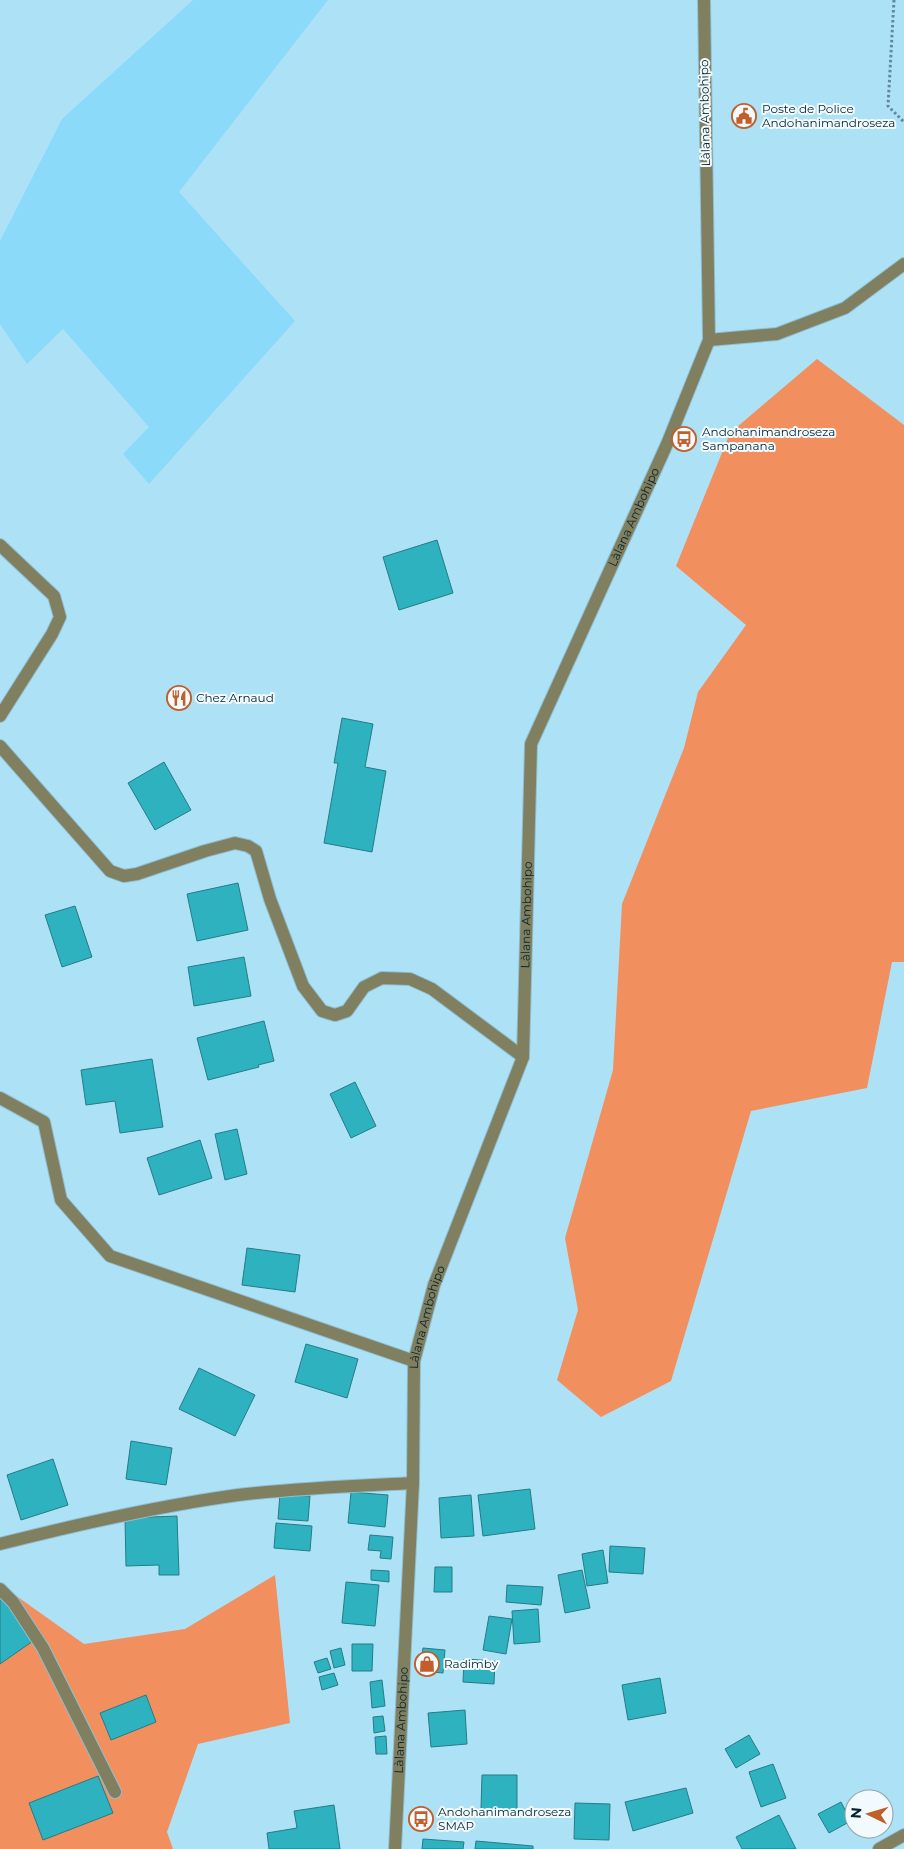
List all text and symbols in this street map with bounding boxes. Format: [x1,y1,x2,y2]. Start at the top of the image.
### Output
street label: Làlana Ambohipo [696,59,713,167]
place label: Poste de Police Andohanimandroseza [762,101,895,130]
public building icon: Poste de Police Andohanimandroseza [731,103,757,129]
place label: Andohanimandroseza Sampanana [702,424,835,453]
bus stop icon: Andohanimandroseza Sampanana [671,426,697,452]
street label: Làlana Ambohipo [604,465,662,569]
restaurant icon: Chez Arnaud [166,685,192,711]
place label: Chez Arnaud [196,690,274,705]
street label: Làlana Ambohipo [517,861,535,968]
street label: Làlana Ambohipo [406,1263,448,1369]
shop icon: Radimby [414,1651,440,1677]
place label: Radimby [444,1656,499,1671]
street label: Làlana Ambohipo [391,1666,411,1774]
north arrow [844,1789,894,1839]
place label: Andohanimandroseza SMAP [438,1804,571,1833]
bus stop icon: Andohanimandroseza SMAP [408,1806,434,1832]
text: N [847,1806,866,1819]

